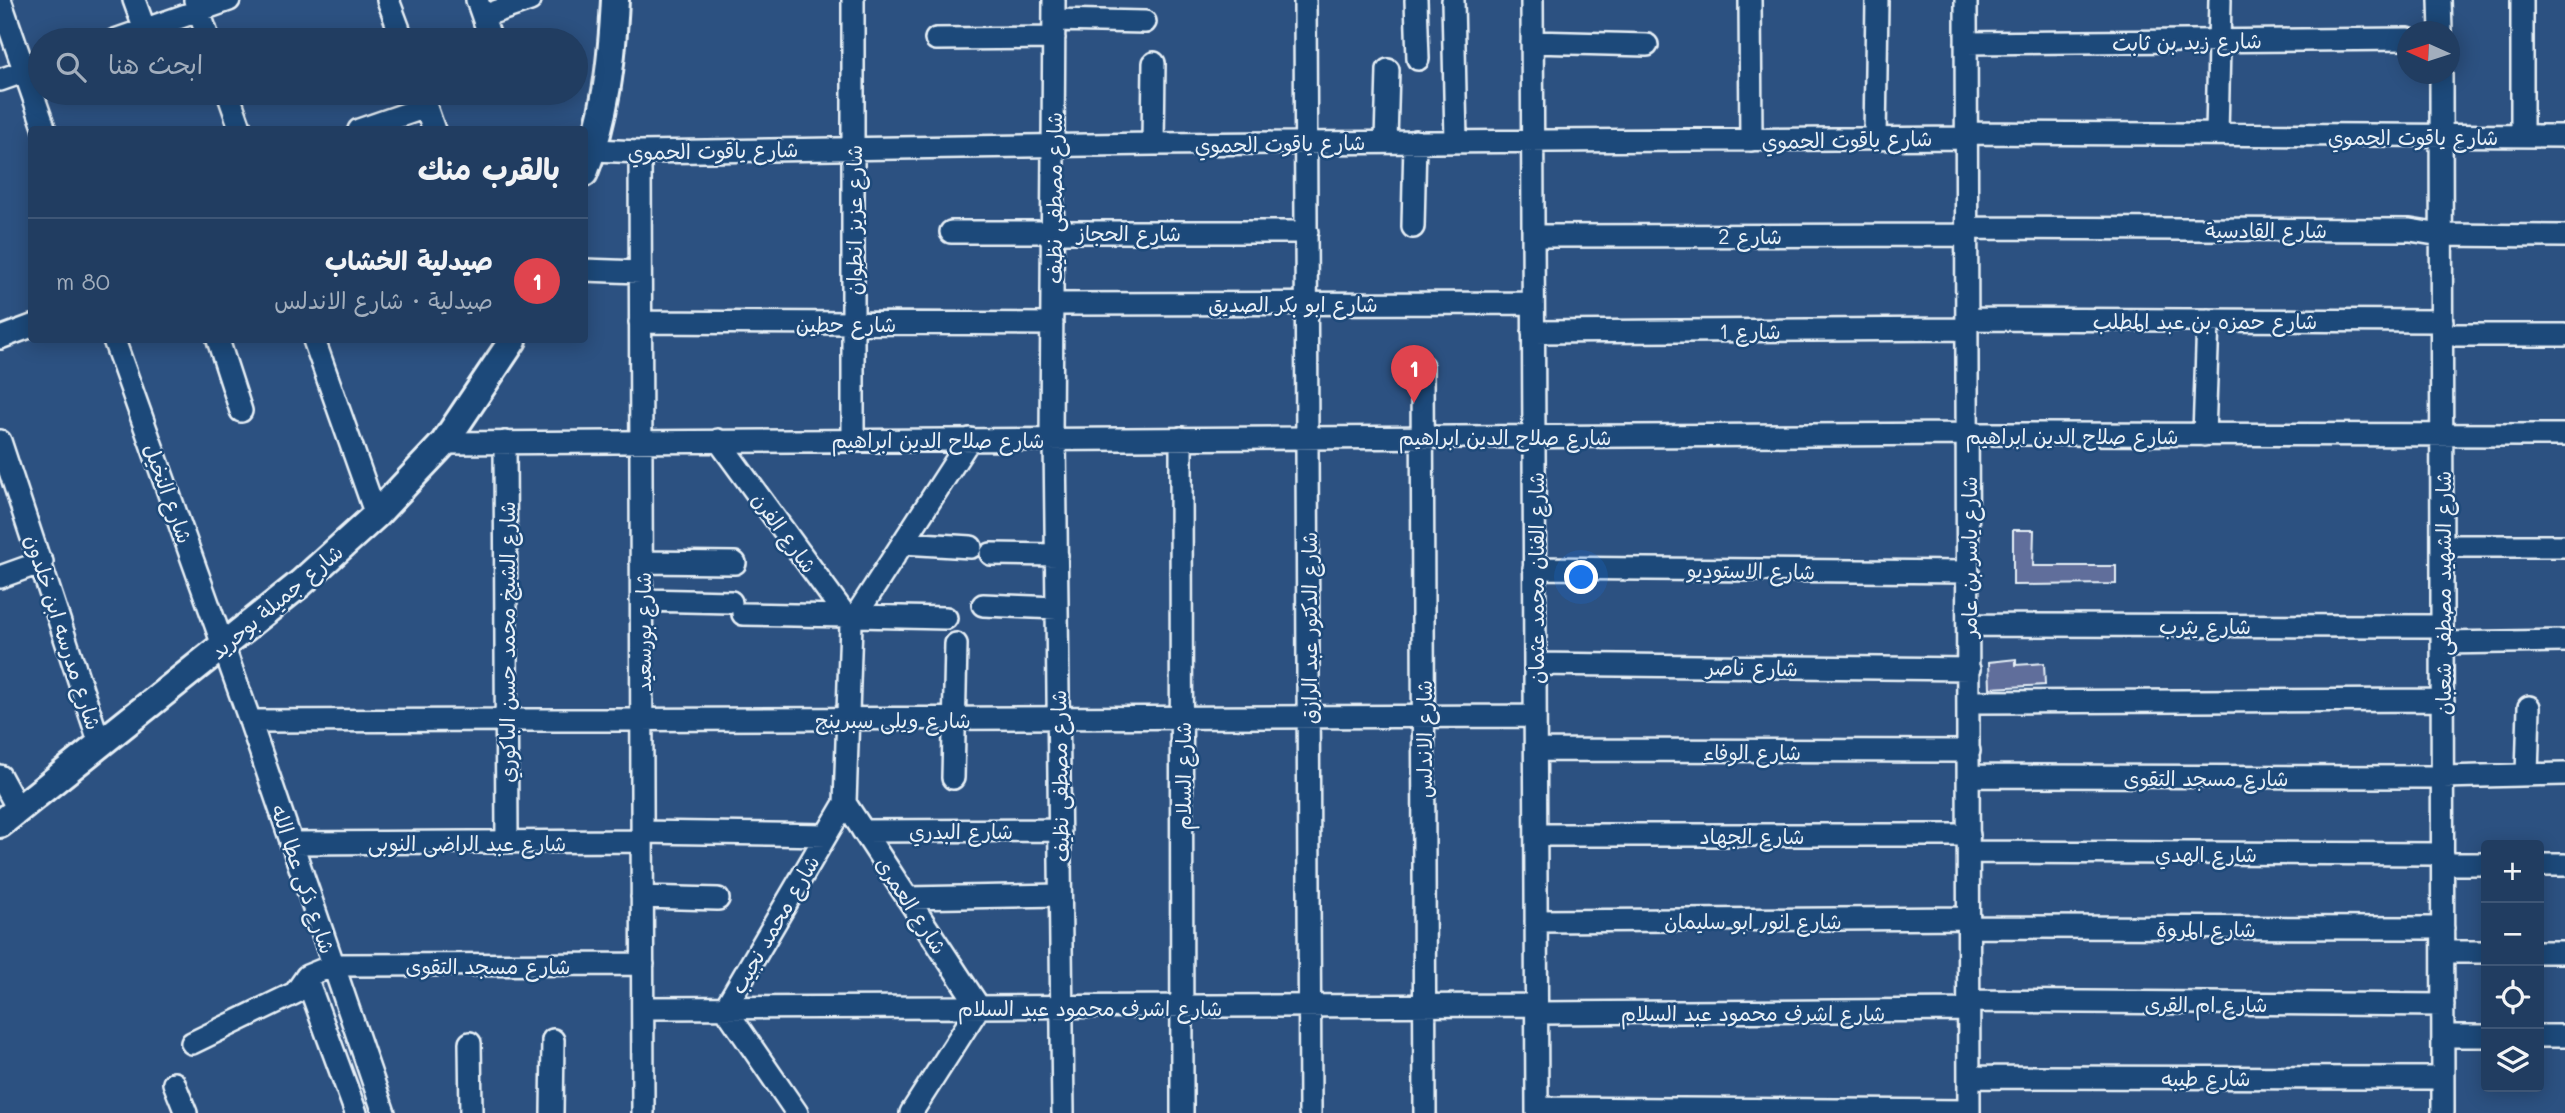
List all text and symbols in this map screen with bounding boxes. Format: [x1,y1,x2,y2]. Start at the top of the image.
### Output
north arrow [2397,21,2460,84]
street label: شارع زيد بن ثابت [2112,26,2262,59]
search box [28,28,588,105]
text: ابحث هنا [108,47,203,81]
icon: search [52,48,90,86]
street label: شارع مصطفى نظيف [1040,112,1070,284]
street label: شارع ياقوت الحموي [2328,123,2498,153]
street label: شارع ياقوت الحموي [1761,124,1933,157]
street label: شارع ياقوت الحموي [1194,128,1366,161]
street label: شارع ياقوت الحموي [627,135,799,168]
street label: شارع عزيز انطوان [840,145,870,295]
text: بالقرب منك [418,148,560,188]
street label: شارع القادسية [2205,216,2327,246]
street label: شارع الحجاز [1075,219,1181,249]
street label: شارع 2 [1718,222,1782,252]
text: صيدلية الخشاب [325,243,493,277]
text: 80 m [56,266,110,296]
text: 1 [532,266,542,296]
text: صيدلية · شارع الاندلس [274,285,493,315]
street label: شارع ابو بكر الصديق [1208,290,1378,320]
street label: شارع حمزه بن عبد المطلب [2093,307,2317,337]
street label: شارع حطين [796,310,896,340]
street label: شارع 1 [1719,317,1781,347]
pin: 1 [1391,345,1437,403]
street label: شارع صلاح الدين ابراهيم [1966,422,2178,453]
street label: شارع صلاح الدين ابراهيم [1399,423,1611,454]
street label: شارع صلاح الدين ابراهيم [832,426,1044,457]
street label: شارع النخيل [136,439,200,548]
street label: شارع الشهيد مصطفى شعبان [2429,471,2459,715]
street label: شارع الفنان محمد عثمان [1522,472,1552,684]
street label: شارع ياسر بن عامر [1955,476,1985,640]
street label: شارع الفرن [744,486,823,580]
street label: شارع الشيخ محمد حسن الباكوري [493,501,523,783]
street label: شارع مدرسه ابن خلدون [17,531,108,734]
street label: شارع الدكتور عبد الرازق [1295,532,1325,724]
street label: شارع جميلة بوحريد [204,538,350,667]
street label: شارع الاستوديو [1686,555,1815,588]
your location [1564,560,1598,594]
street label: شارع بورسعيد [629,572,659,692]
street label: شارع يثرب [2159,612,2251,642]
street label: شارع ناصر [1704,653,1798,684]
street label: شارع الاندلس [1410,680,1440,798]
street label: شارع مصطفى نظيف [1044,690,1077,862]
street label: شارع ويلى سبرينج [815,706,971,736]
street label: شارع السلام [1169,722,1200,830]
street label: شارع الوفاء [1703,738,1801,768]
street label: شارع مسجد التقوى [2124,764,2288,794]
street label: شارع ذكى عطا الله [263,801,342,958]
street label: شارع البدري [909,817,1013,847]
street label: شارع الجهاد [1700,822,1805,852]
street label: شارع عبد الراضى النوبى [368,829,566,859]
street label: شارع الهدي [2155,840,2257,870]
map controls [2481,840,2544,1092]
button: + [2481,840,2544,903]
street label: شارع محمد نجيب [723,850,827,1000]
street label: شارع العمرى [868,851,954,961]
button: − [2481,903,2544,966]
street label: شارع انور ابو سليمان [1664,907,1842,937]
street label: شارع المروة [2156,915,2256,945]
street label: شارع مسجد التقوى [406,952,570,982]
button: locate [2481,966,2544,1029]
street label: شارع ام القرى [2144,990,2268,1021]
street label: شارع اشرف محمود عبد السلام [958,994,1222,1025]
street label: شارع اشرف محمود عبد السلام [1621,999,1885,1030]
button: layers [2481,1029,2544,1092]
street label: شارع طيبه [2161,1064,2251,1094]

